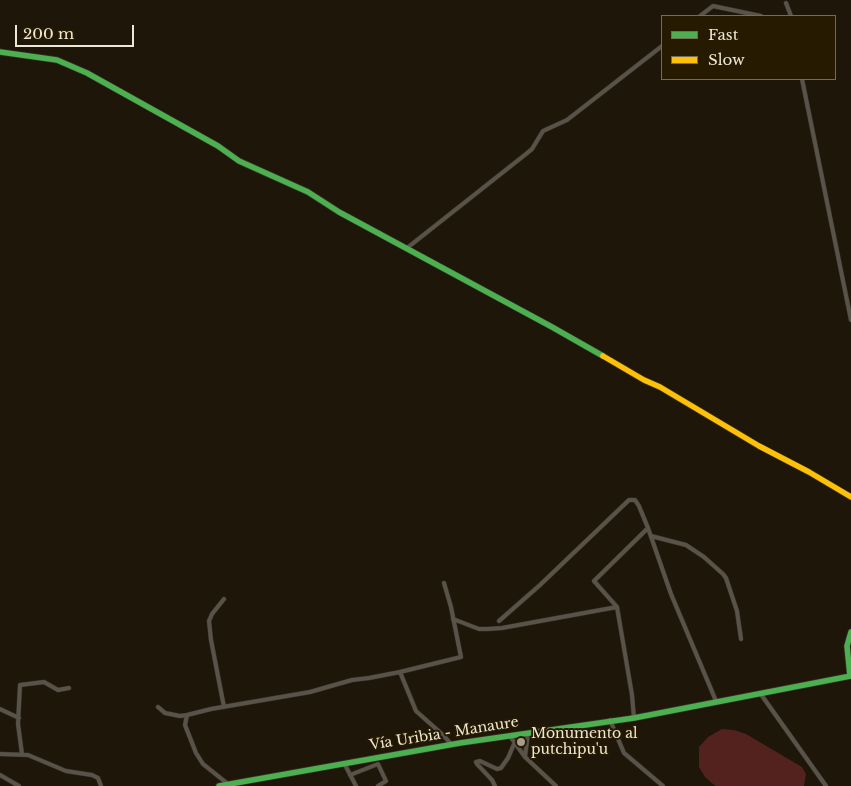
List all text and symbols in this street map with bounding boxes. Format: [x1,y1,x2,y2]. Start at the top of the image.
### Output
scale bar [18,15,136,47]
legend [661,15,836,80]
text: 200 m [23,24,74,43]
text: Fast [708,25,738,44]
text: Slow [708,50,745,69]
street label: Vía Uribia - Manaure [368,714,520,754]
place label: Monumento al putchipu'u [531,726,638,759]
marker: Monumento al putchipu'u [515,736,527,748]

